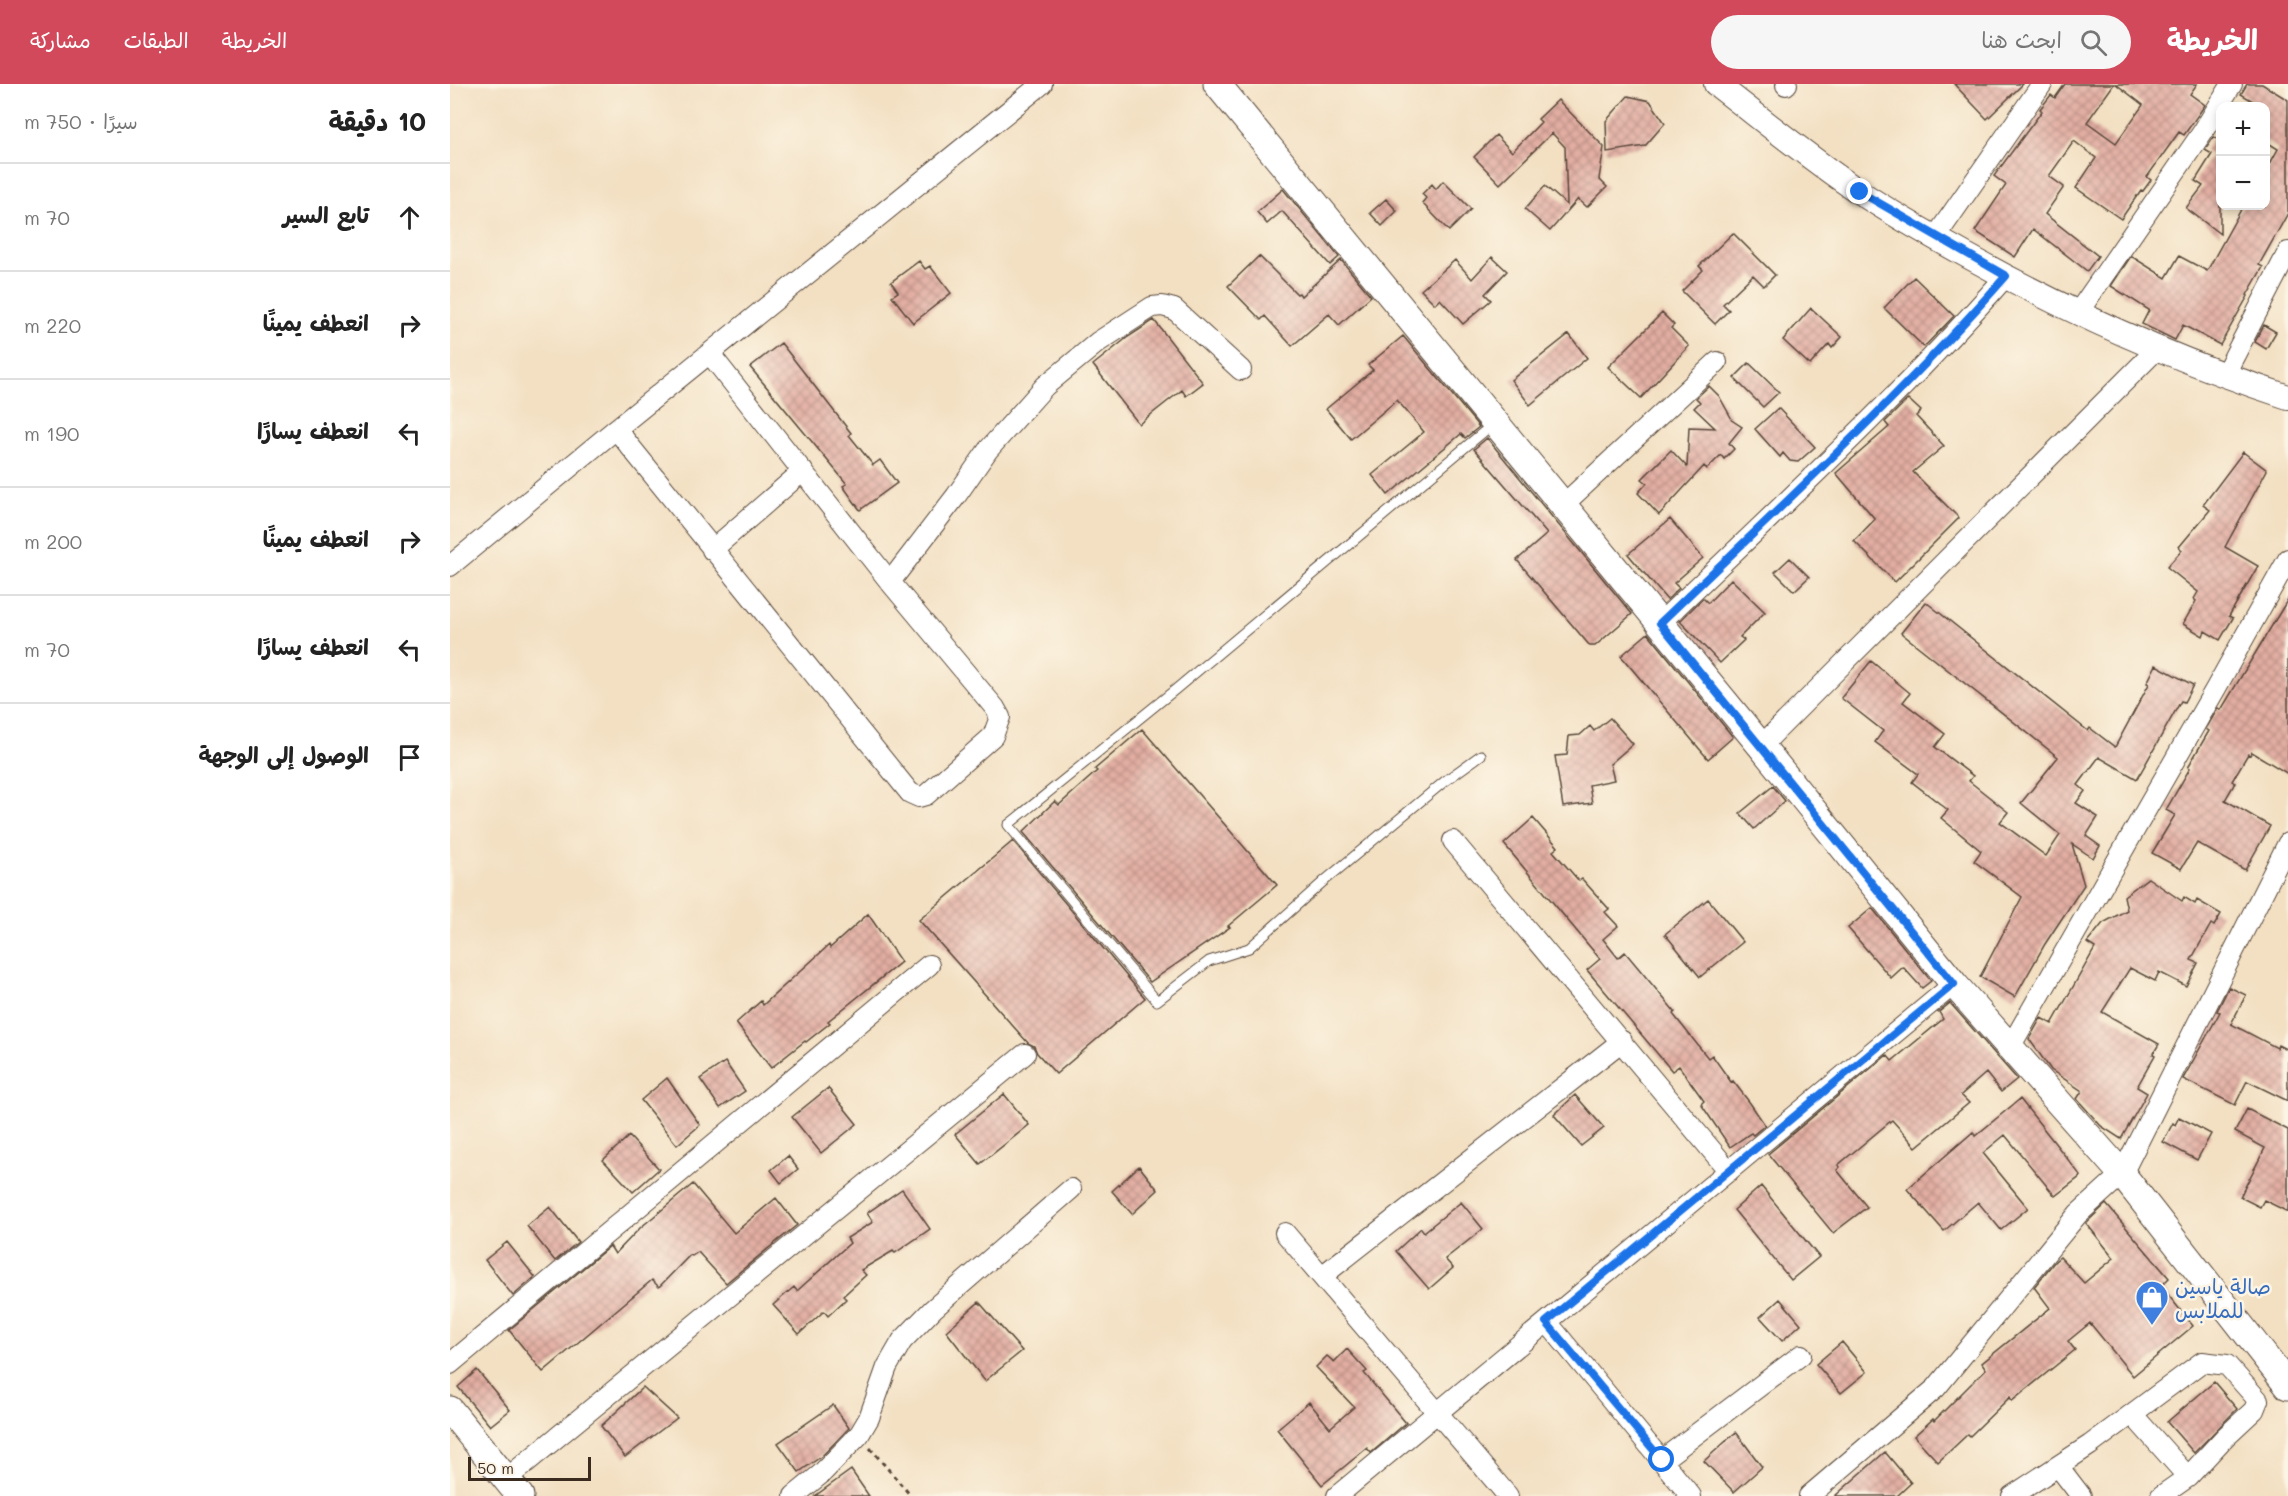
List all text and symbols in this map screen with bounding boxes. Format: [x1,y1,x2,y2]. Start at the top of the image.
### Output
search box [1711,15,2131,69]
text: الخريطة [2167,21,2258,57]
text: ابحث هنا [1981,25,2062,54]
text: مشاركة [30,26,91,53]
text: الطبقات [124,26,189,53]
text: الخريطة [222,26,287,53]
icon: search [2077,26,2110,59]
map controls [2216,102,2270,210]
button: + [2216,102,2270,156]
text: 10 دقيقة [328,104,426,138]
text: سيرًا · 750 m [24,108,138,134]
button: − [2216,156,2270,210]
route end [1846,178,1872,204]
text: تابع السير [283,200,369,229]
icon: ahead [393,201,426,234]
text: 70 m [24,204,70,230]
text: انعطف يمينًا [263,308,369,337]
icon: right [393,309,426,342]
text: 220 m [24,312,81,338]
text: انعطف يسارًا [257,416,369,445]
icon: left [393,417,426,450]
text: 190 m [24,420,79,446]
text: انعطف يمينًا [263,524,369,553]
icon: right [393,525,426,558]
text: 200 m [24,528,82,554]
text: انعطف يسارًا [257,632,369,661]
icon: left [393,633,426,666]
text: 70 m [24,636,70,662]
text: الوصول إلى الوجهة [198,740,369,769]
icon: arrive [393,741,426,774]
place label: صالة ياسين للملابس [2175,1272,2271,1324]
shop icon: صالة ياسين للملابس [2134,1279,2170,1326]
route start [1648,1446,1674,1472]
scale bar [468,1454,591,1482]
text: 50 m [477,1457,514,1478]

